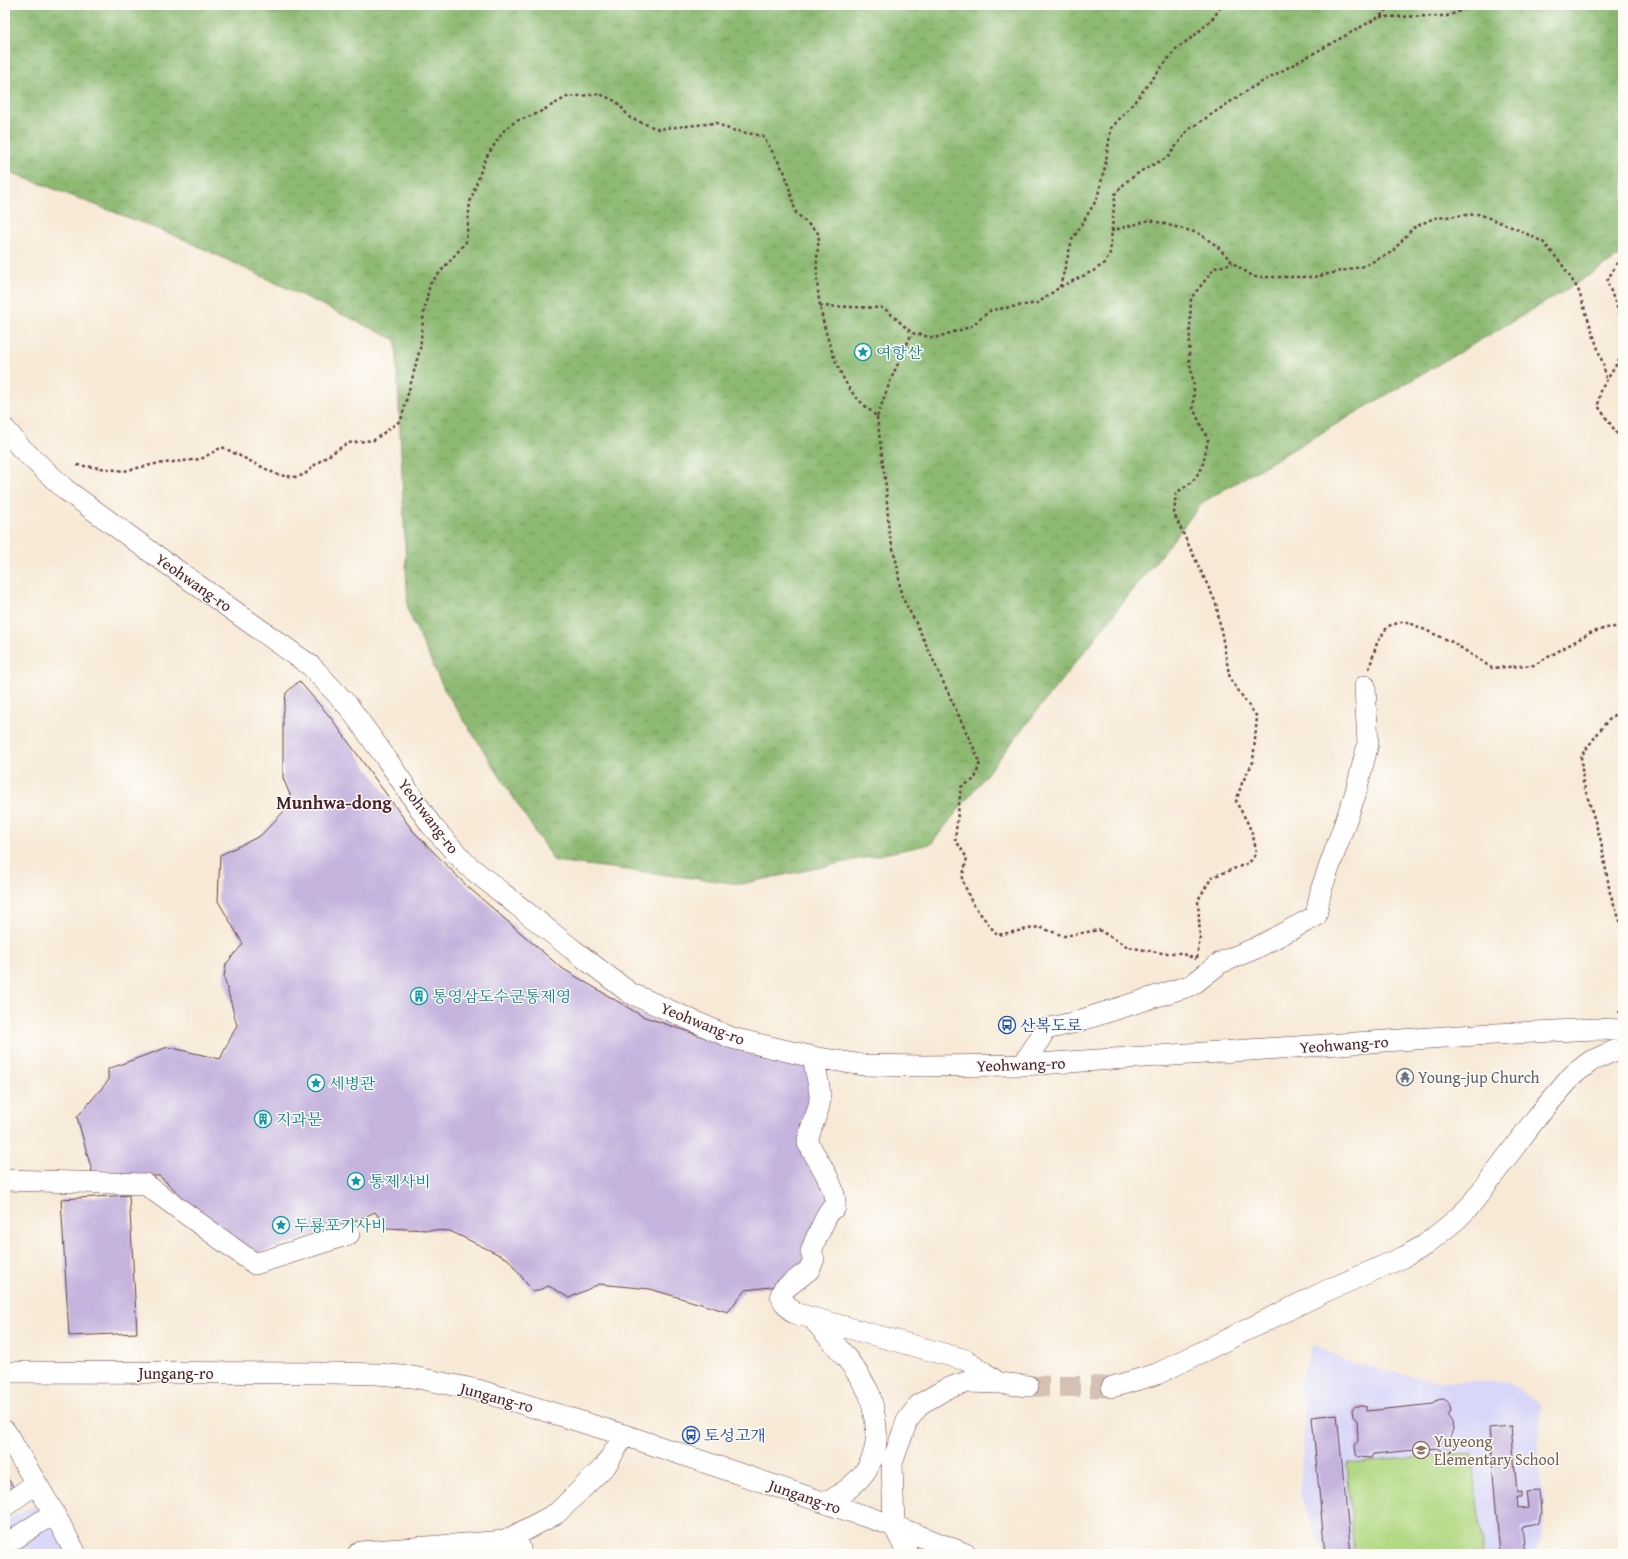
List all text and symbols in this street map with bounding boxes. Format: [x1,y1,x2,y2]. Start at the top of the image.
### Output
place label: 여항산 [876,340,923,364]
place icon: 여항산 [853,342,873,362]
street label: Yeohwang-ro [151,547,237,617]
street label: Yeohwang-ro [393,773,465,859]
district label: Munhwa-dong [276,789,392,816]
place label: 통영삼도수군통제영 [432,984,571,1008]
building icon: 통영삼도수군통제영 [409,986,429,1006]
street label: Yeohwang-ro [657,995,749,1051]
place label: 산복도로 [1020,1013,1082,1037]
bus stop icon: 산복도로 [997,1015,1017,1035]
street label: Yeohwang-ro [1299,1029,1389,1059]
street label: Yeohwang-ro [976,1050,1066,1078]
place label: Young-jup Church [1418,1065,1540,1089]
temple icon: Young-jup Church [1395,1067,1415,1087]
place label: 세병관 [329,1071,376,1095]
place icon: 세병관 [306,1073,326,1093]
place label: 지과문 [276,1107,323,1131]
building icon: 지과문 [253,1109,273,1129]
place label: 통제사비 [369,1169,431,1193]
place icon: 통제사비 [346,1171,366,1191]
place label: 두룡포기사비 [294,1213,387,1237]
place icon: 두룡포기사비 [271,1215,291,1235]
street label: Jungang-ro [136,1361,214,1385]
street label: Jungang-ro [456,1375,536,1418]
place label: 토성고개 [704,1423,766,1447]
bus stop icon: 토성고개 [681,1425,701,1445]
place label: Yuyeong Elementary School [1434,1429,1560,1471]
school or university icon: Yuyeong Elementary School [1411,1440,1431,1460]
street label: Jungang-ro [764,1472,844,1520]

